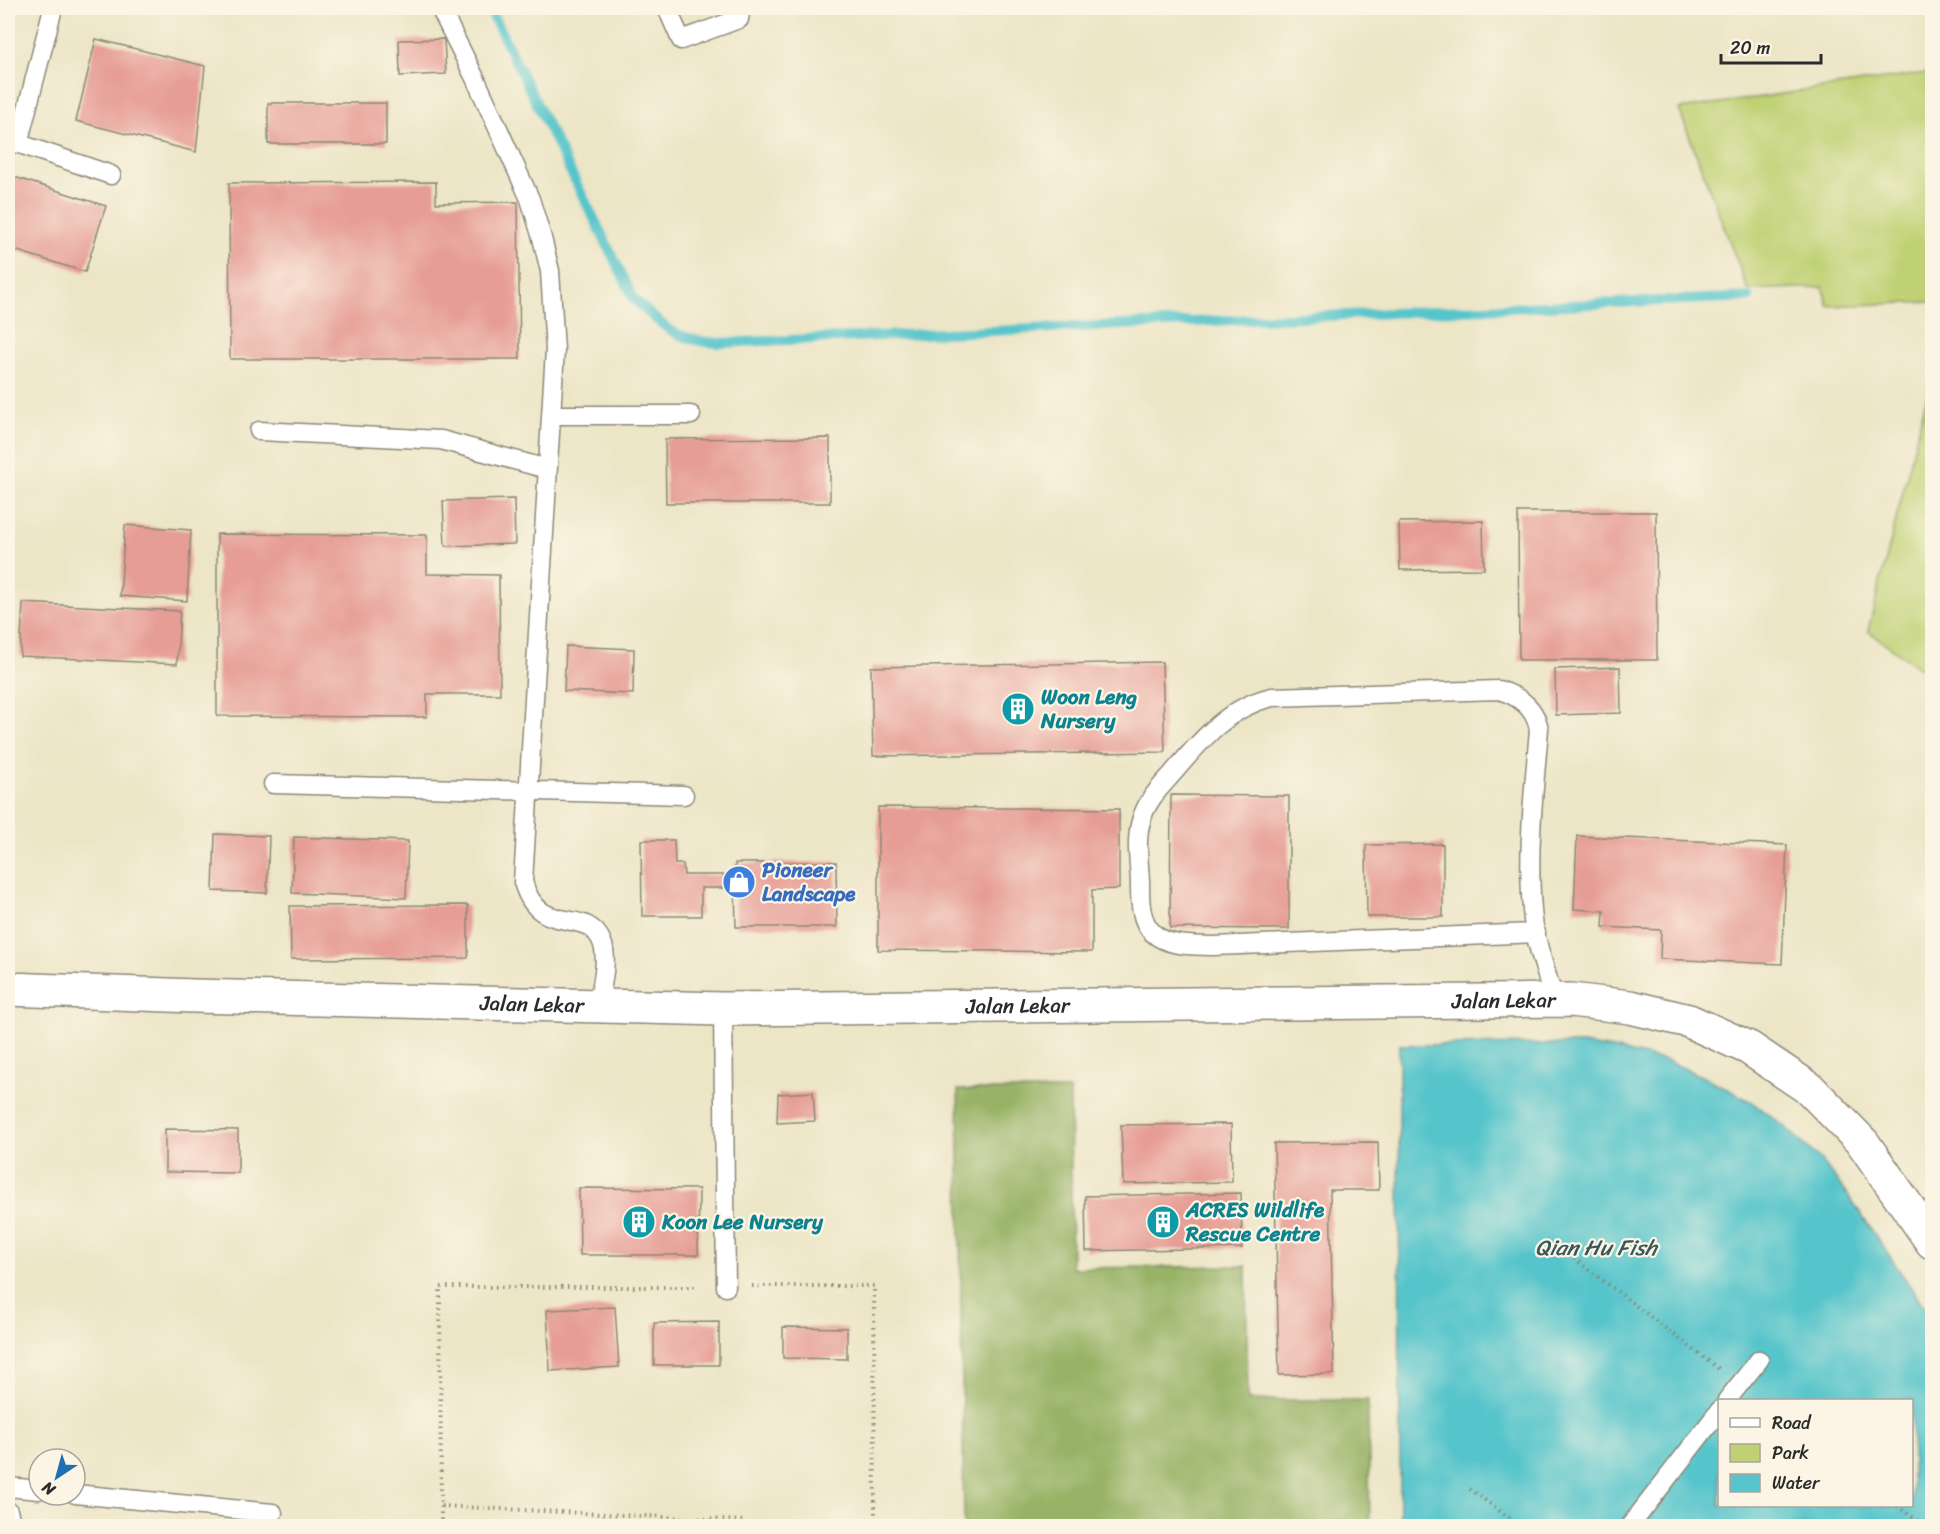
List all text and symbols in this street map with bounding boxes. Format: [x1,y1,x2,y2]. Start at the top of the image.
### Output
scale bar [1721,27,1822,65]
text: 20 m [1730,32,1770,64]
place label: Woon Leng Nursery [1040,678,1137,740]
building icon: Woon Leng Nursery [1000,691,1036,727]
place label: Pioneer Landscape [762,851,856,913]
shop icon: Pioneer Landscape [721,864,757,900]
street label: Jalan Lekar [1451,981,1557,1020]
street label: Jalan Lekar [478,984,586,1025]
street label: Jalan Lekar [965,986,1071,1025]
place label: ACRES Wildlife Rescue Centre [1185,1191,1325,1253]
place label: Koon Lee Nursery [661,1203,824,1241]
building icon: Koon Lee Nursery [621,1204,657,1240]
building icon: ACRES Wildlife Rescue Centre [1145,1204,1181,1240]
water label: Qian Hu Fish [1535,1228,1659,1267]
legend [1718,1399,1913,1507]
text: Road [1772,1407,1812,1439]
text: Park [1772,1437,1809,1469]
north arrow [27,1447,87,1507]
text: Water [1772,1467,1821,1499]
text: N [35,1473,62,1504]

